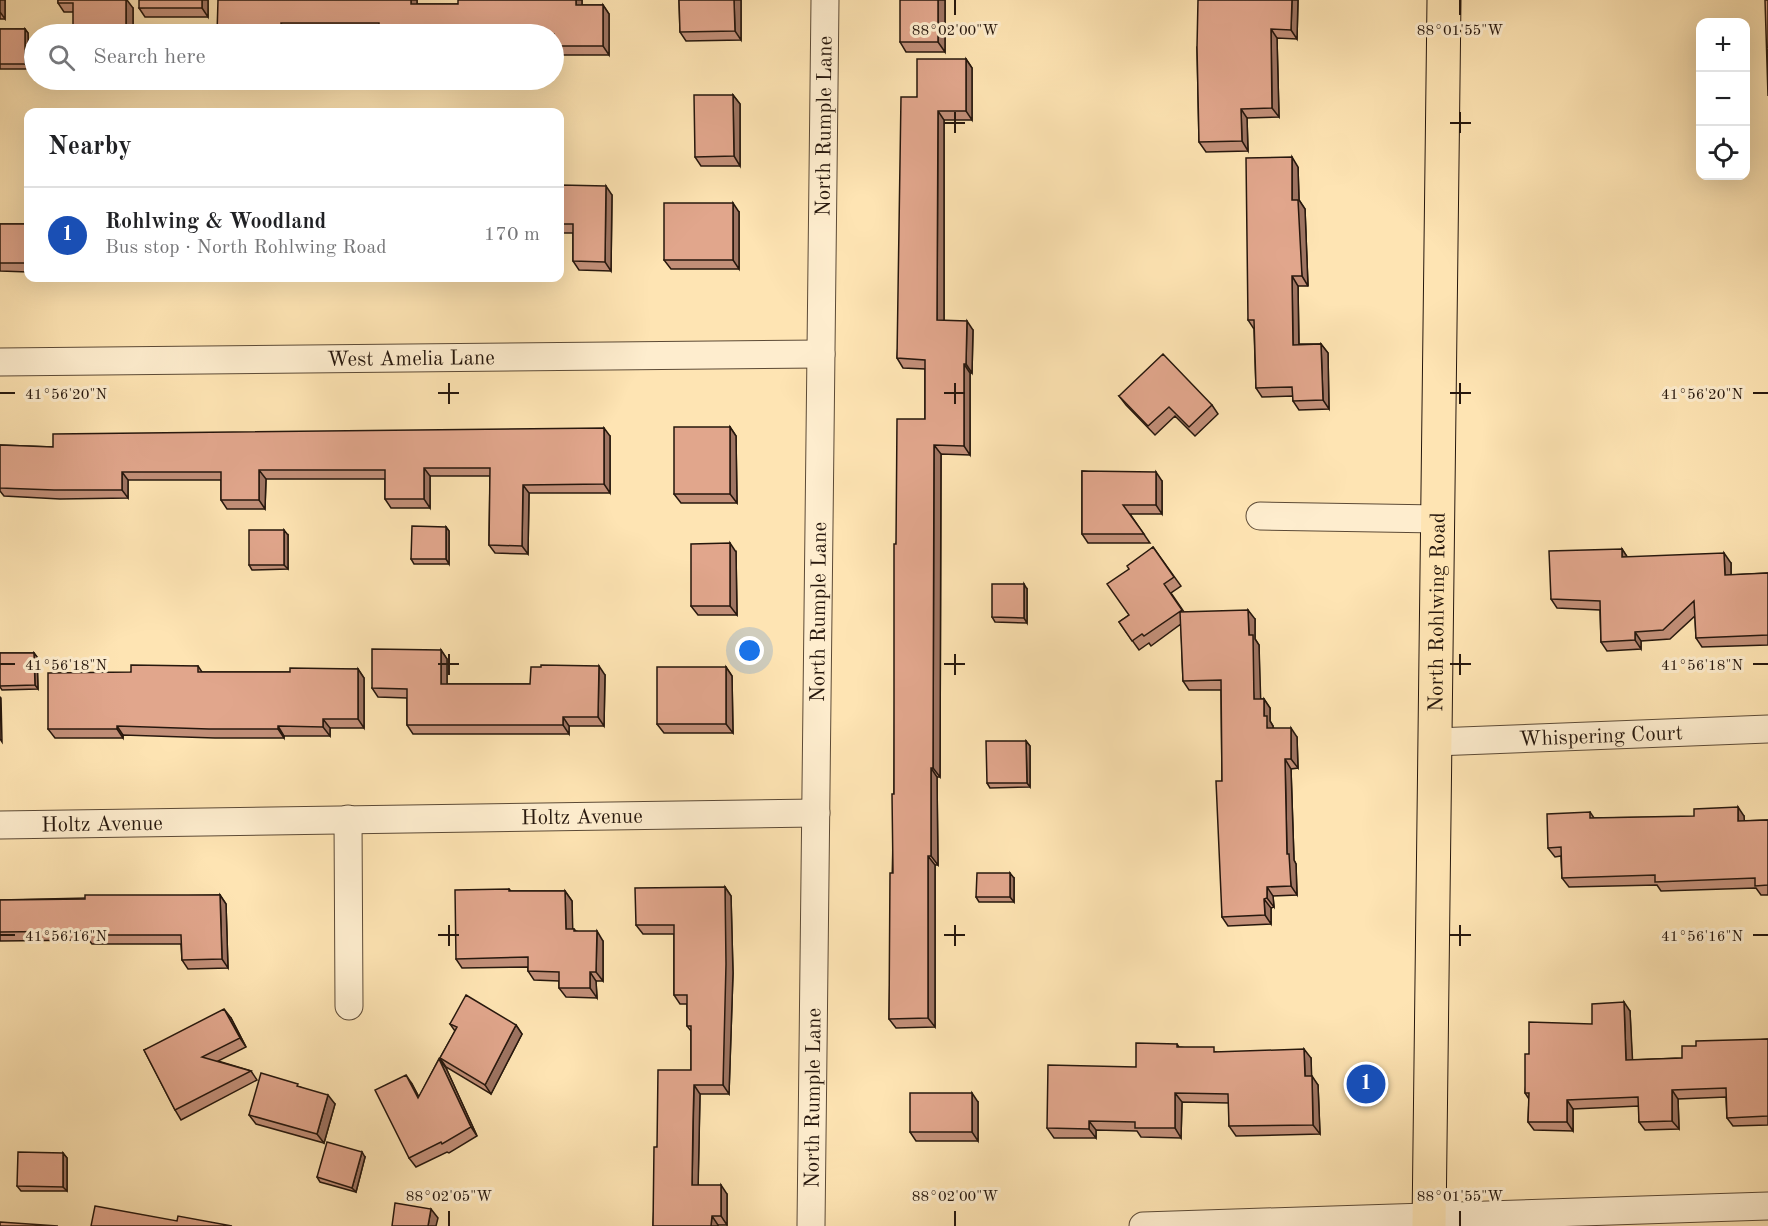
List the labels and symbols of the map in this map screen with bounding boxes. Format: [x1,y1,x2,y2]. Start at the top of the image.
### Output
text: 88°02'00"W [912,24,998,39]
text: 88°01'55"W [1417,24,1503,39]
street label: North Rumple Lane [814,36,837,216]
street label: West Amelia Lane [327,348,495,371]
text: 41°56'20"N [25,388,107,403]
text: 41°56'20"N [1661,388,1743,403]
street label: North Rohlwing Road [1426,512,1450,712]
street label: North Rumple Lane [808,522,831,702]
your location [735,636,764,665]
text: 41°56'18"N [25,659,107,674]
text: 41°56'18"N [1661,659,1743,674]
street label: Whispering Court [1519,723,1683,751]
street label: Holtz Avenue [521,807,643,829]
street label: Holtz Avenue [41,814,163,836]
text: 41°56'16"N [25,930,107,945]
text: 41°56'16"N [1661,930,1743,945]
street label: North Rumple Lane [802,1008,825,1188]
pin: 1 [1346,1062,1386,1106]
text: 88°02'05"W [406,1190,492,1205]
text: 88°02'00"W [912,1190,998,1205]
text: 88°01'55"W [1417,1190,1503,1205]

